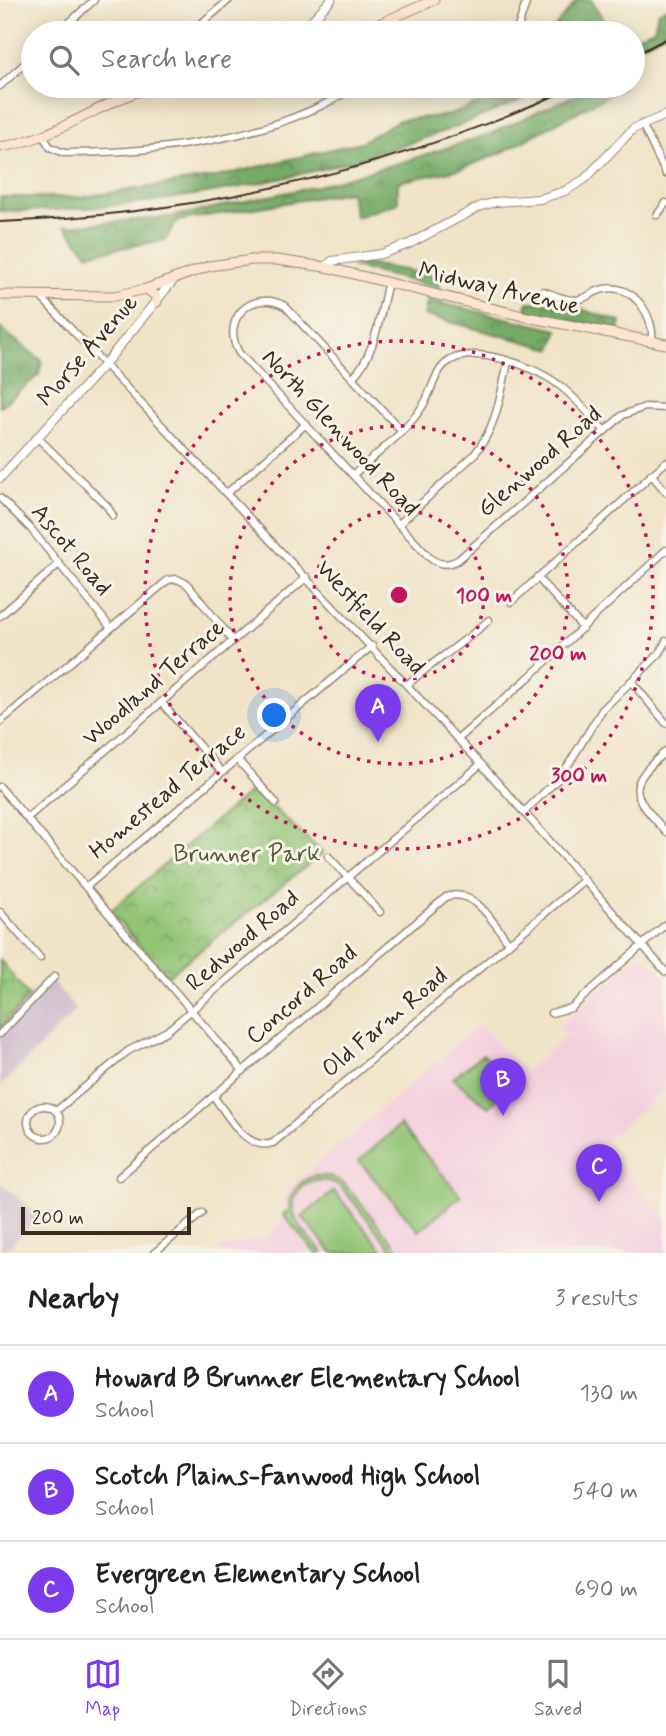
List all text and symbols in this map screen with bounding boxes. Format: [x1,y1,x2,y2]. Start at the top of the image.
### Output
search box [21,21,645,98]
icon: search [45,41,83,79]
text: Search here [101,43,232,77]
street label: Midway Avenue [415,255,583,323]
street label: Morse Avenue [31,288,145,414]
street label: North Glenwood Road [254,343,426,523]
street label: Glenwood Road [471,399,609,525]
street label: Ascot Road [23,498,119,602]
street label: Westfield Road [309,554,431,682]
text: 100 m [456,582,512,610]
centre of rings [387,583,411,607]
street label: Woodland Terrace [76,613,232,753]
text: 200 m [529,640,587,668]
pin: A [355,684,401,742]
your location [257,698,291,732]
street label: Homestead Terrace [83,717,253,867]
text: 300 m [551,762,608,790]
park label: Brunner Park [173,839,321,870]
street label: Redwood Road [180,883,306,999]
street label: Concord Road [240,938,364,1052]
street label: Old Farm Road [315,961,455,1085]
pin: B [480,1058,526,1116]
pin: C [576,1144,622,1202]
scale bar [21,1204,191,1236]
text: 200 m [32,1206,84,1231]
text: Nearby [28,1279,119,1318]
text: 3 results [555,1284,638,1314]
text: Howard B Brunner Elementary School [95,1362,520,1396]
text: A [43,1379,59,1409]
text: 130 m [580,1379,638,1409]
text: School [95,1396,155,1426]
text: Scotch Plains-Fanwood High School [95,1460,480,1494]
text: B [44,1477,58,1507]
text: 540 m [572,1477,638,1507]
text: School [95,1494,155,1524]
text: Evergreen Elementary School [95,1558,420,1592]
text: C [43,1575,59,1605]
text: 690 m [574,1575,638,1605]
text: School [95,1592,155,1622]
tab: Map [84,1655,122,1722]
tab: Directions [289,1655,367,1722]
tab: Saved [534,1655,582,1722]

